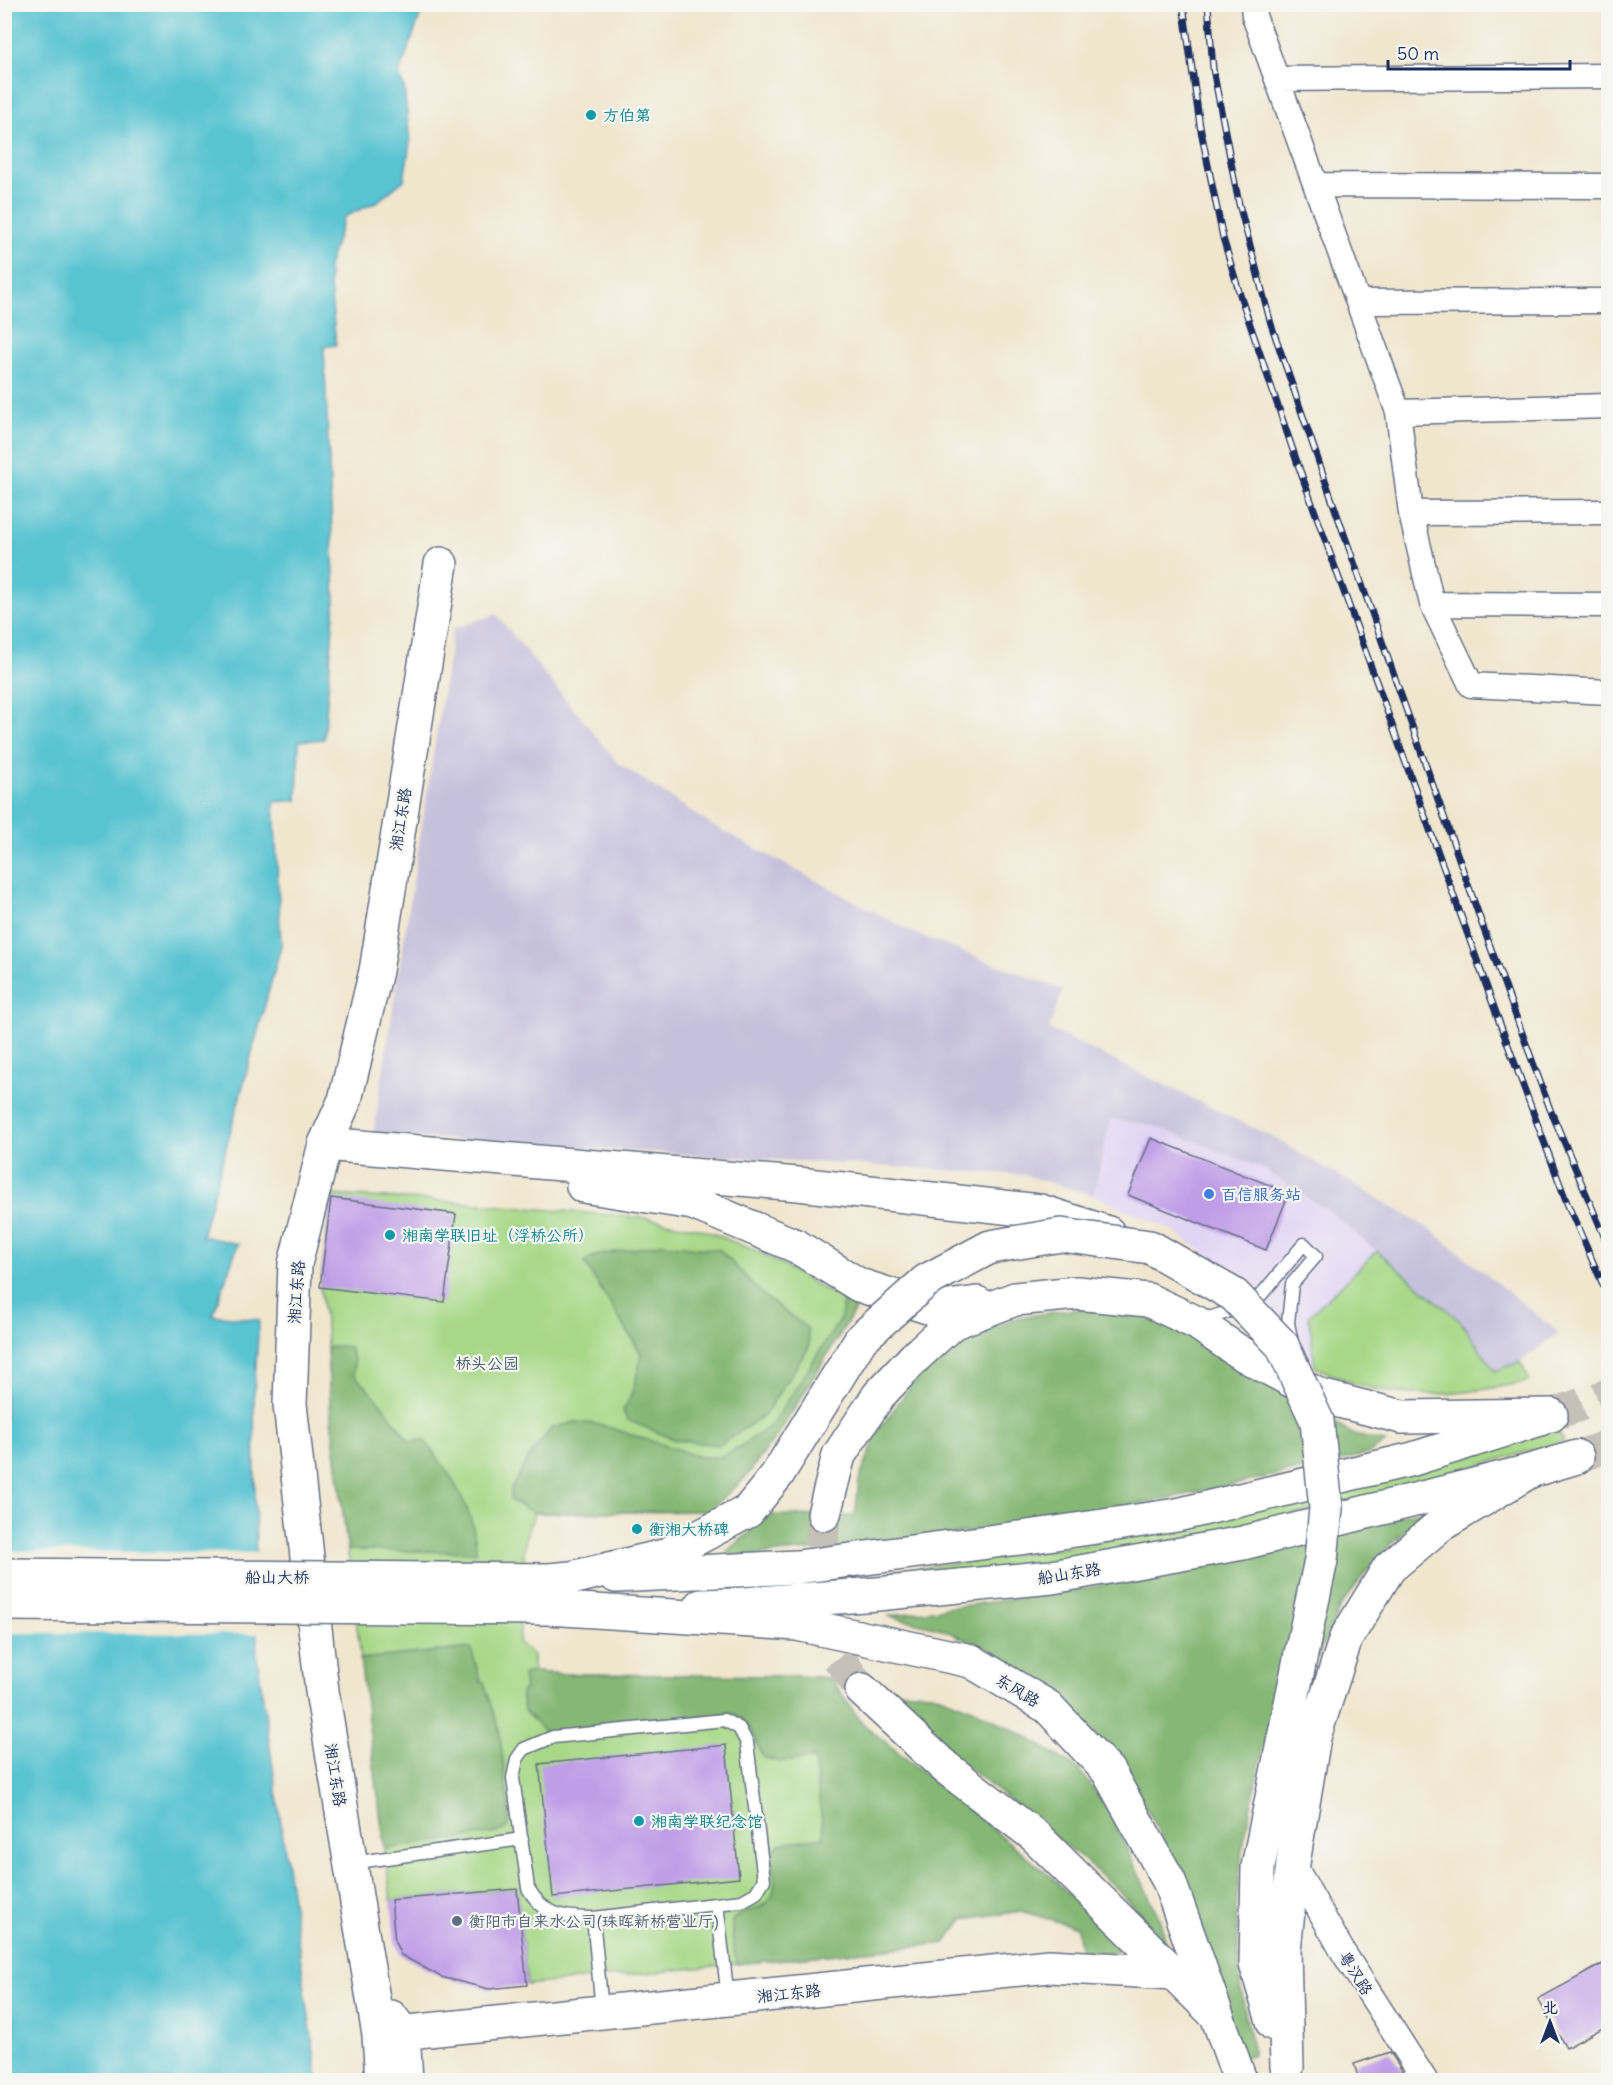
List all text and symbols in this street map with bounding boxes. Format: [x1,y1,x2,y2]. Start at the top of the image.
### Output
scale bar [1388,33,1570,71]
text: 50 m [1397,42,1439,65]
place label: 方伯第 [603,105,651,125]
marker: 方伯第 [584,108,598,122]
street label: 湘江东路 [385,786,415,852]
place label: 百信服务站 [1221,1184,1301,1204]
marker: 百信服务站 [1202,1187,1216,1201]
place label: 湘南学联旧址（浮桥公所） [402,1225,594,1245]
marker: 湘南学联旧址（浮桥公所） [383,1228,397,1242]
street label: 湘江东路 [284,1259,308,1325]
park label: 桥头公园 [455,1353,519,1373]
place label: 衡湘大桥碑 [649,1519,729,1539]
marker: 衡湘大桥碑 [630,1522,644,1536]
street label: 船山东路 [1036,1558,1102,1588]
street label: 船山大桥 [245,1567,309,1587]
street label: 东风路 [992,1669,1044,1711]
street label: 湘江东路 [321,1742,351,1808]
place label: 湘南学联纪念馆 [651,1811,763,1831]
marker: 湘南学联纪念馆 [632,1814,646,1828]
place label: 衡阳市自来水公司(珠晖新桥营业厅) [469,1911,719,1931]
marker: 衡阳市自来水公司(珠晖新桥营业厅) [450,1914,464,1928]
street label: 粤汉路 [1335,1947,1377,1999]
street label: 湘江东路 [756,1980,822,2006]
north arrow [1520,1992,1580,2052]
text: 北 [1542,1997,1558,2017]

